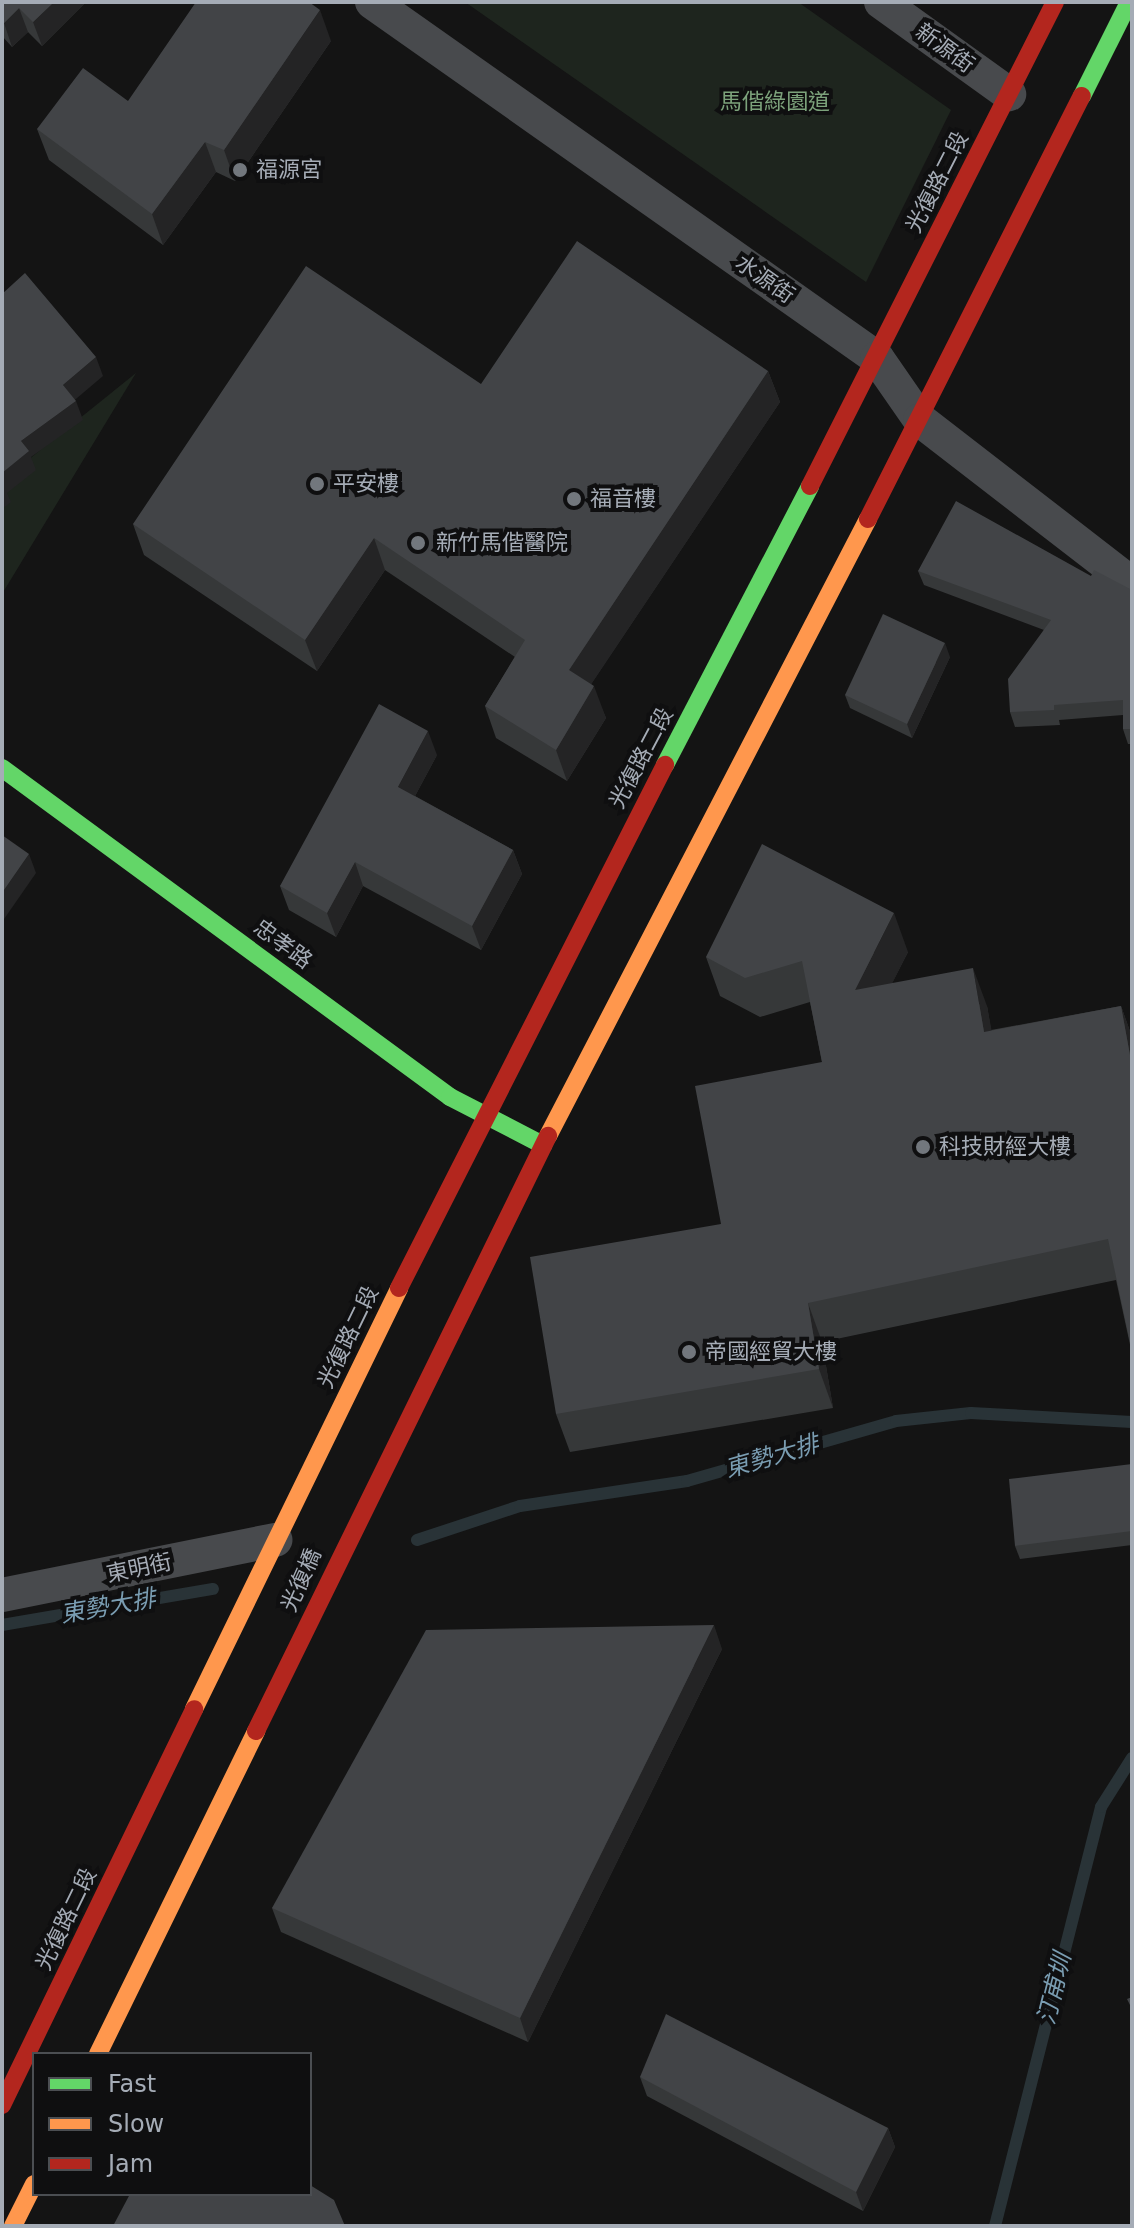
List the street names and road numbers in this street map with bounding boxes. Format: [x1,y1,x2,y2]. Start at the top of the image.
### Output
street label: 新源街 [911,18,979,78]
street label: 光復路二段 [900,127,974,237]
street label: 水源街 [730,249,800,309]
street label: 光復路二段 [604,703,678,813]
street label: 忠孝路 [249,914,317,974]
street label: 光復路二段 [312,1282,384,1392]
street label: 光復橋 [276,1544,326,1616]
street label: 東明街 [104,1548,174,1588]
street label: 光復路二段 [30,1864,102,1974]

